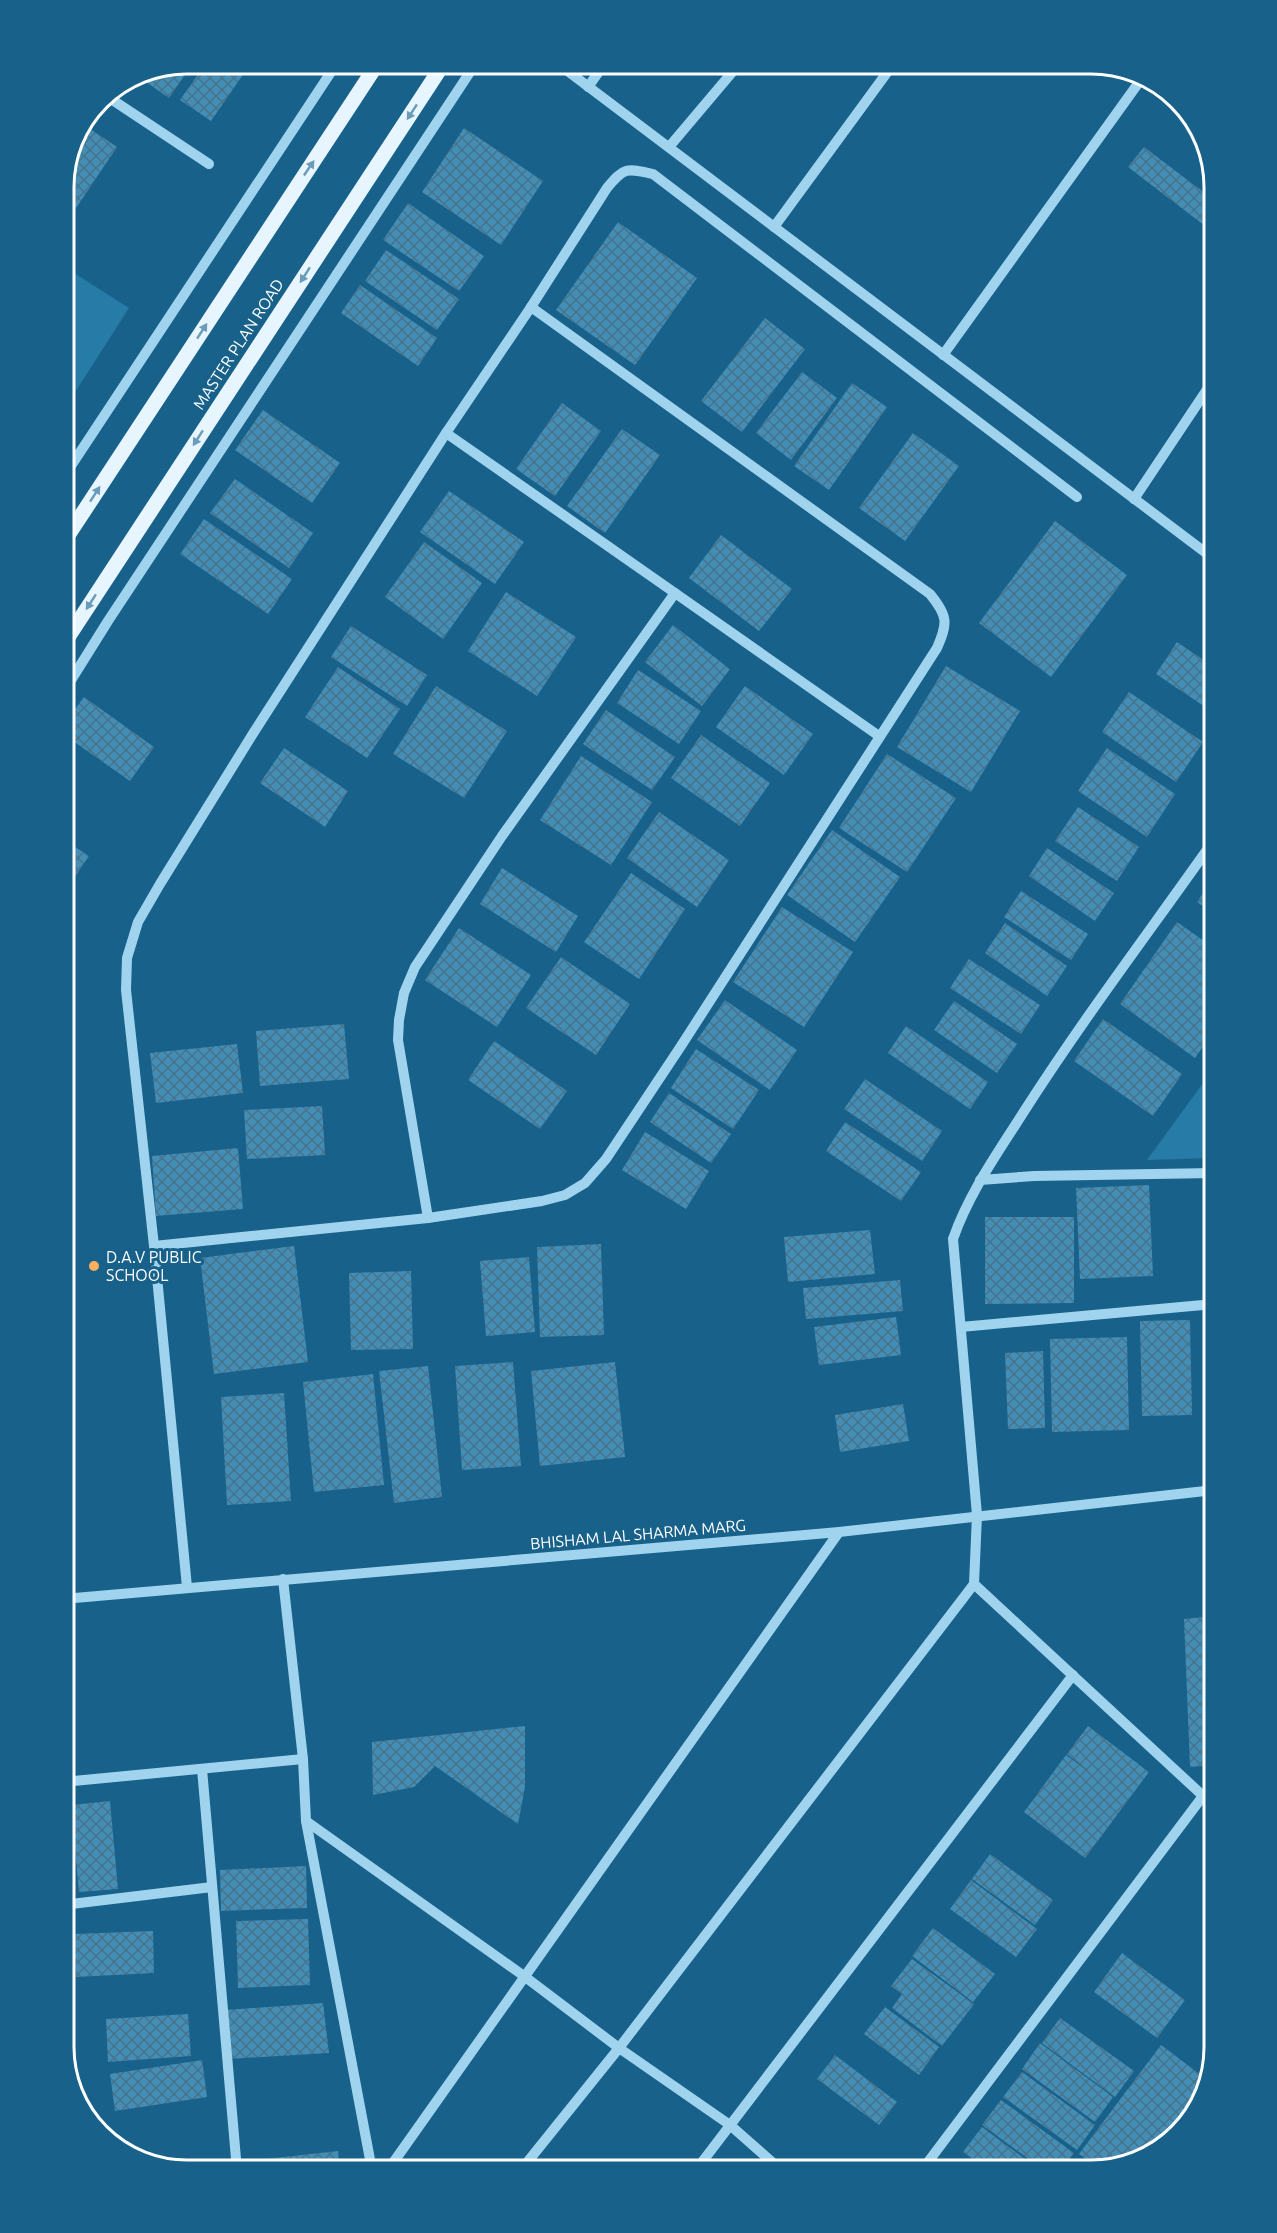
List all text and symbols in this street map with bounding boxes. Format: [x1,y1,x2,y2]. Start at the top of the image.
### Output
one-way arrow [407,104,418,120]
one-way arrow [303,160,314,176]
one-way arrow [300,267,311,283]
street label: MASTER PLAN ROAD [189,275,287,413]
one-way arrow [196,323,207,339]
one-way arrow [193,430,204,447]
one-way arrow [89,487,101,503]
one-way arrow [86,593,97,610]
place label: D.A.V PUBLIC SCHOOL [106,1248,202,1284]
marker: D.A.V PUBLIC SCHOOL [87,1259,101,1273]
street label: BHISHAM LAL SHARMA MARG [529,1516,747,1552]

